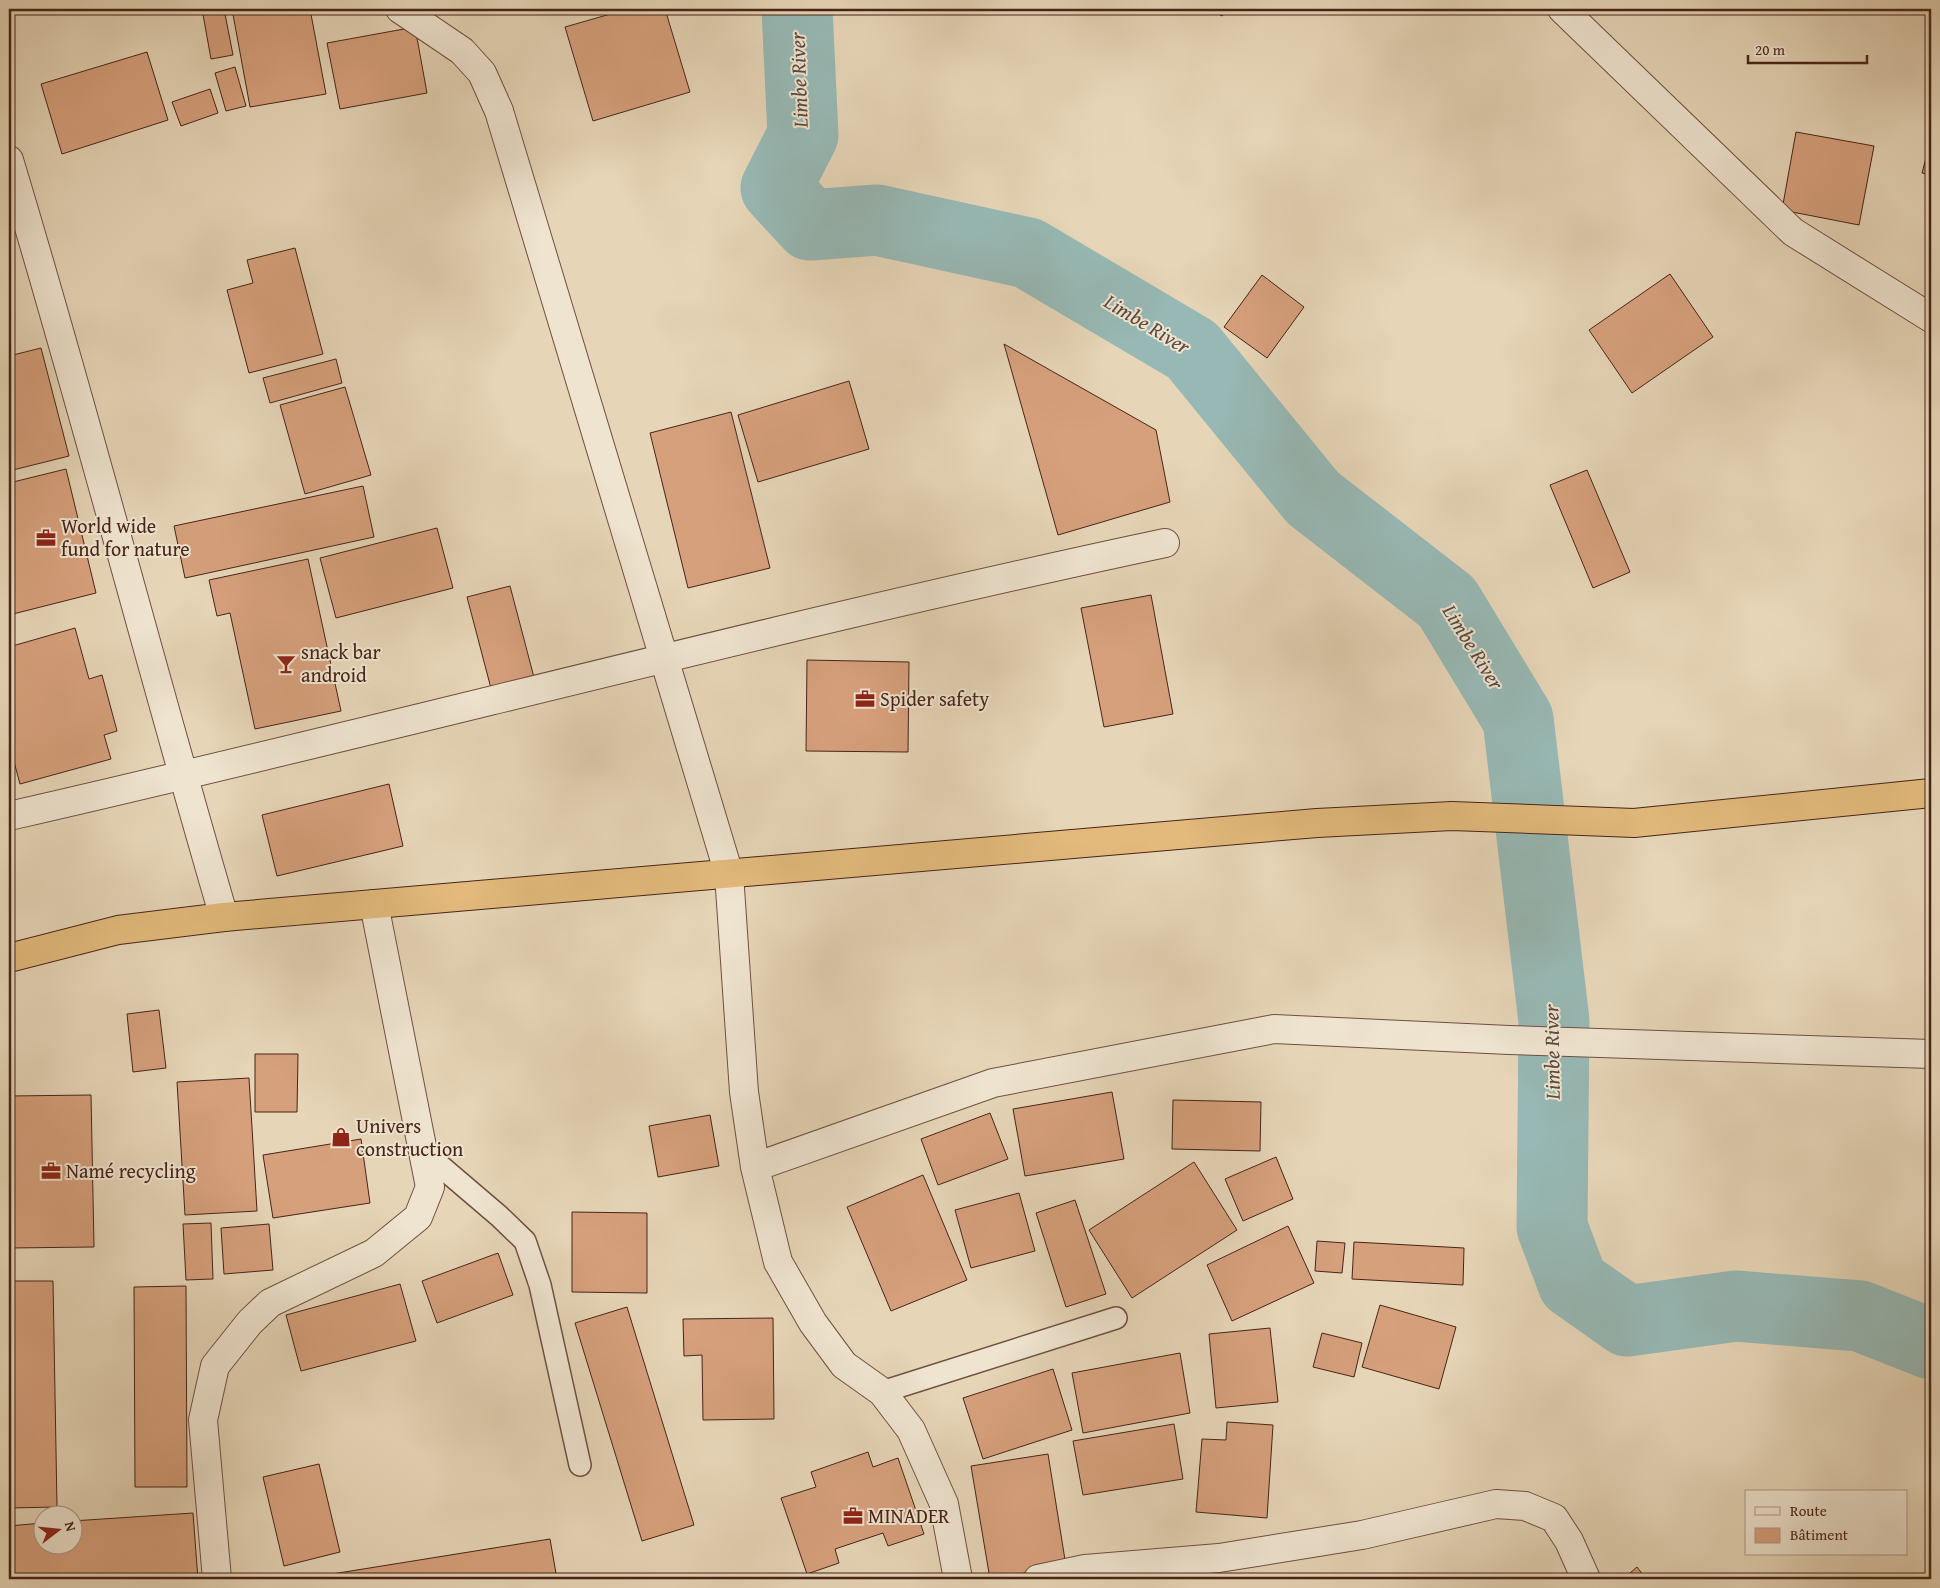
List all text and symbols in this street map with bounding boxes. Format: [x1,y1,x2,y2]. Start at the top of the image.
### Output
water label: Limbe River [781,31,816,129]
scale bar [1748,32,1866,64]
text: 20 m [1755,39,1786,60]
water label: Limbe River [1097,285,1197,362]
place label: World wide fund for nature [61,511,190,563]
office icon: World wide fund for nature [35,527,57,549]
water label: Limbe River [1434,597,1512,696]
place label: snack bar android [301,637,381,689]
bar icon: snack bar android [275,653,297,675]
place label: Spider safety [880,684,989,713]
office icon: Spider safety [854,688,876,710]
water label: Limbe River [1535,1003,1568,1101]
place label: Univers construction [356,1111,463,1163]
shop icon: Univers construction [330,1126,352,1148]
place label: Namé recycling [66,1156,196,1185]
office icon: Namé recycling [40,1160,62,1182]
legend [1745,1490,1908,1556]
text: Route [1790,1500,1827,1521]
place label: MINADER [868,1501,950,1530]
office icon: MINADER [842,1505,864,1527]
north arrow [32,1506,82,1556]
text: N [60,1519,82,1534]
text: Bâtiment [1790,1524,1849,1545]

